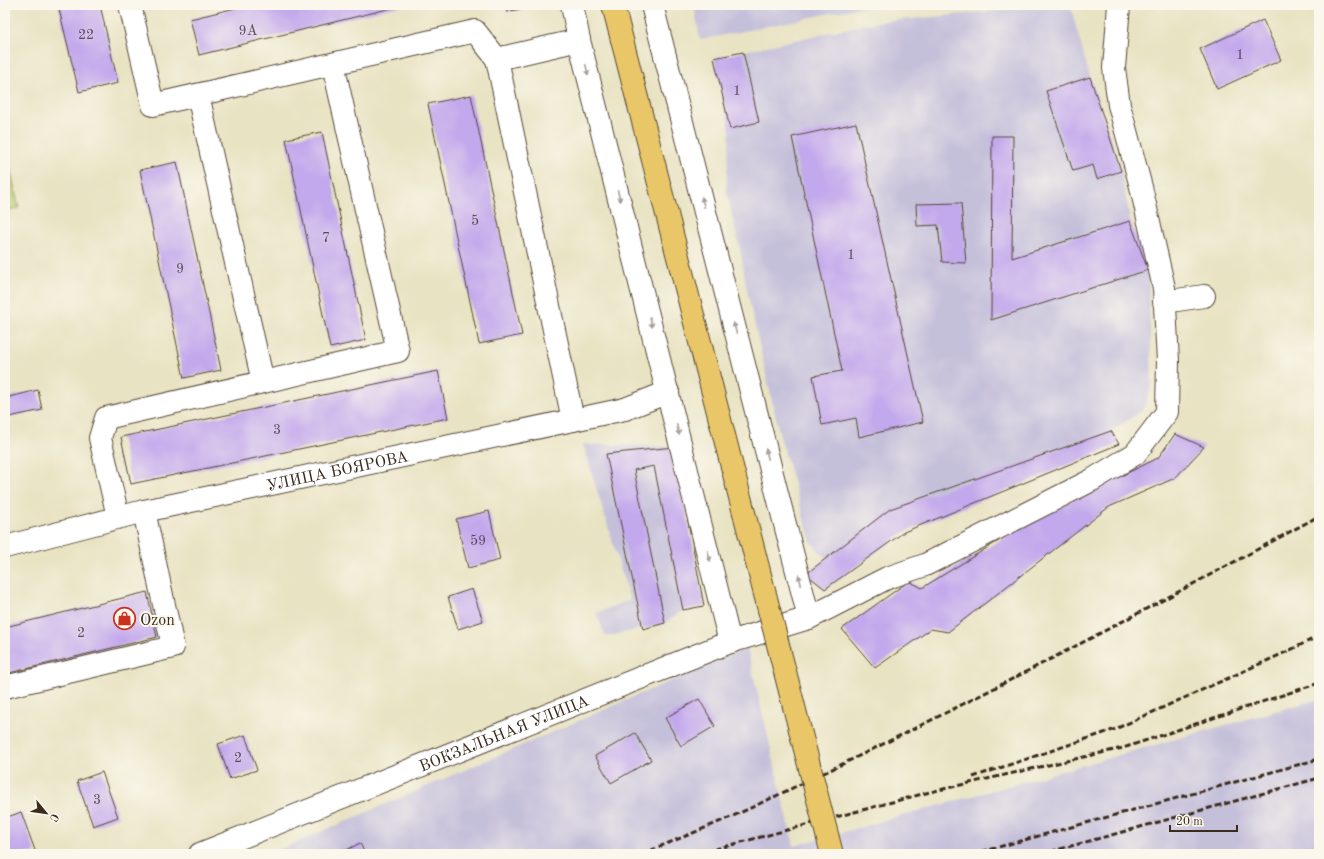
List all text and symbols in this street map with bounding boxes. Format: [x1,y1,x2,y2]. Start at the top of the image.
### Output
house number: 9А [239,24,258,38]
house number: 22 [78,28,94,42]
house number: 1 [1236,48,1244,62]
one-way arrow [584,65,590,77]
house number: 1 [733,84,741,98]
one-way arrow [616,190,622,203]
one-way arrow [699,196,705,209]
house number: 5 [471,214,479,228]
house number: 7 [322,231,330,245]
house number: 1 [847,248,855,262]
house number: 9 [176,262,184,276]
one-way arrow [648,316,654,329]
one-way arrow [732,322,738,334]
house number: 3 [273,423,281,437]
one-way arrow [675,423,681,436]
one-way arrow [764,448,770,460]
street label: УЛИЦА БОЯРОВА [265,449,410,495]
house number: 59 [470,534,486,548]
one-way arrow [706,550,712,562]
one-way arrow [796,574,802,586]
shop icon: Ozon [111,606,137,632]
place label: Ozon [140,613,175,629]
house number: 2 [77,626,85,640]
street label: ВОКЗАЛЬНАЯ УЛИЦА [417,693,591,775]
house number: 2 [234,751,242,765]
north arrow [26,793,66,833]
house number: 3 [93,793,101,807]
scale bar [1170,807,1237,833]
text: С [47,811,60,823]
text: 20 m [1176,816,1203,828]

